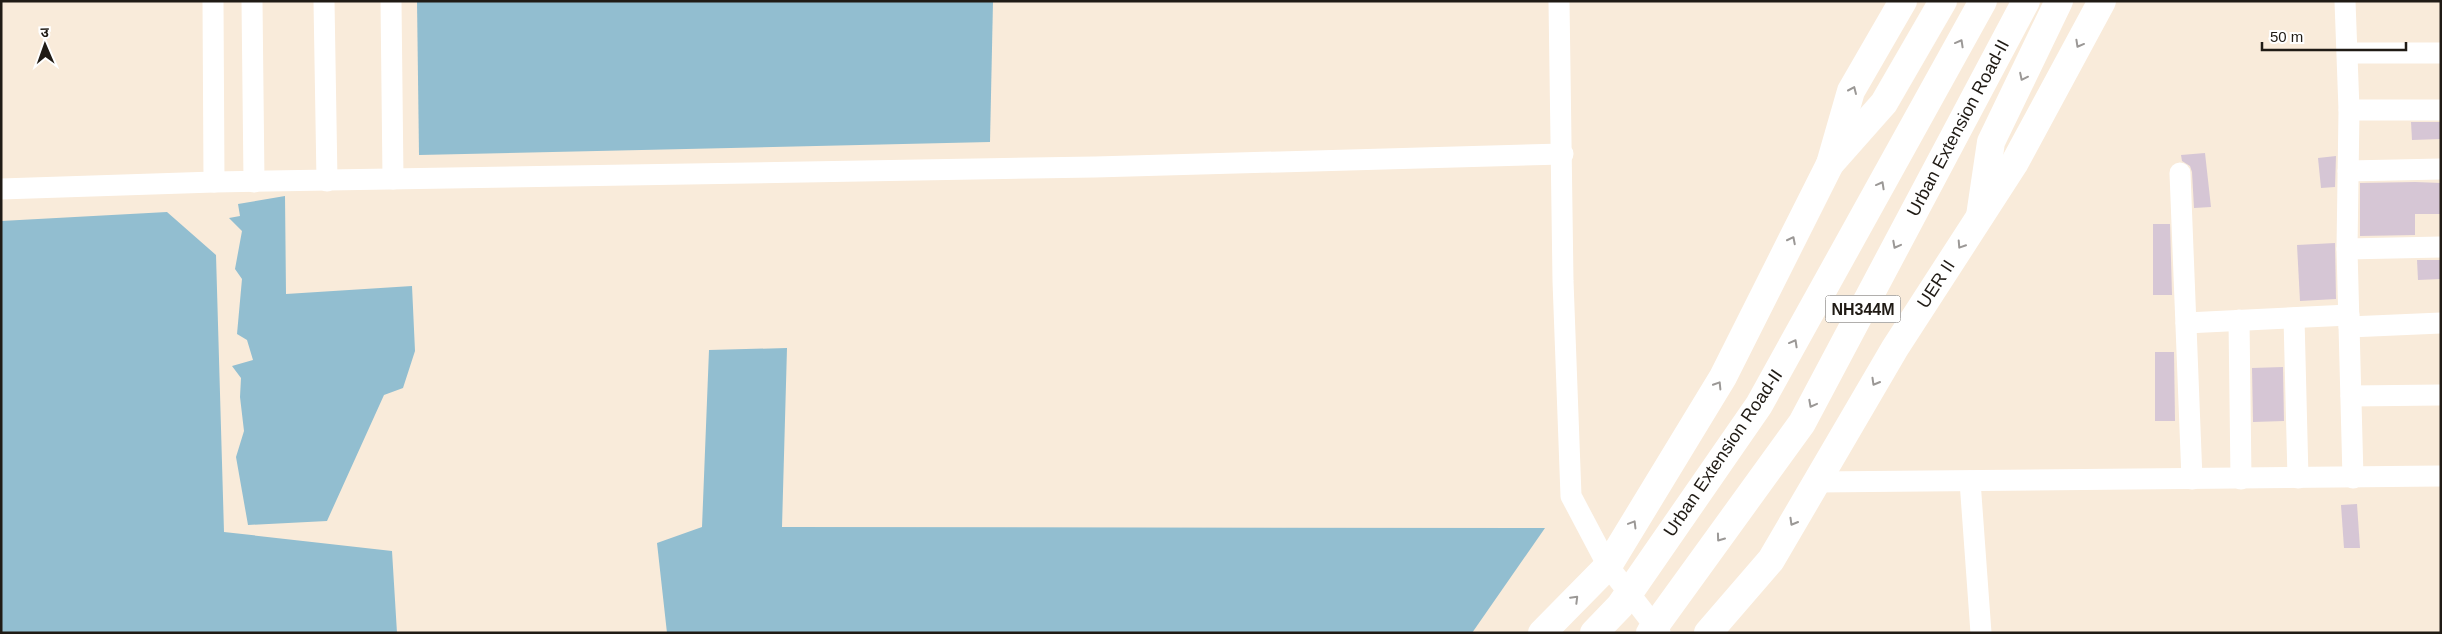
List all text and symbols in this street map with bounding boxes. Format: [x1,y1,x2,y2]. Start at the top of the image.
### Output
north arrow [20,20,70,70]
scale bar [2262,20,2406,52]
text: उ [40,24,50,40]
text: 50 m [2270,28,2303,45]
street label: Urban Extension Road-II [1903,36,2013,220]
one-way arrow [2075,39,2085,48]
one-way arrow [1954,40,1964,49]
one-way arrow [2019,72,2029,81]
one-way arrow [1846,86,1857,95]
one-way arrow [1875,182,1885,191]
one-way arrow [1786,236,1796,245]
one-way arrow [1958,239,1968,248]
one-way arrow [1893,240,1903,249]
street label: UER II [1913,256,1959,312]
road number: NH344M [1826,296,1900,322]
one-way arrow [1788,339,1798,348]
street label: Urban Extension Road-II [1660,366,1786,540]
one-way arrow [1871,376,1881,385]
one-way arrow [1711,381,1721,390]
one-way arrow [1808,399,1818,408]
one-way arrow [1789,517,1799,526]
one-way arrow [1627,520,1637,529]
one-way arrow [1716,532,1726,541]
one-way arrow [1569,596,1578,605]

